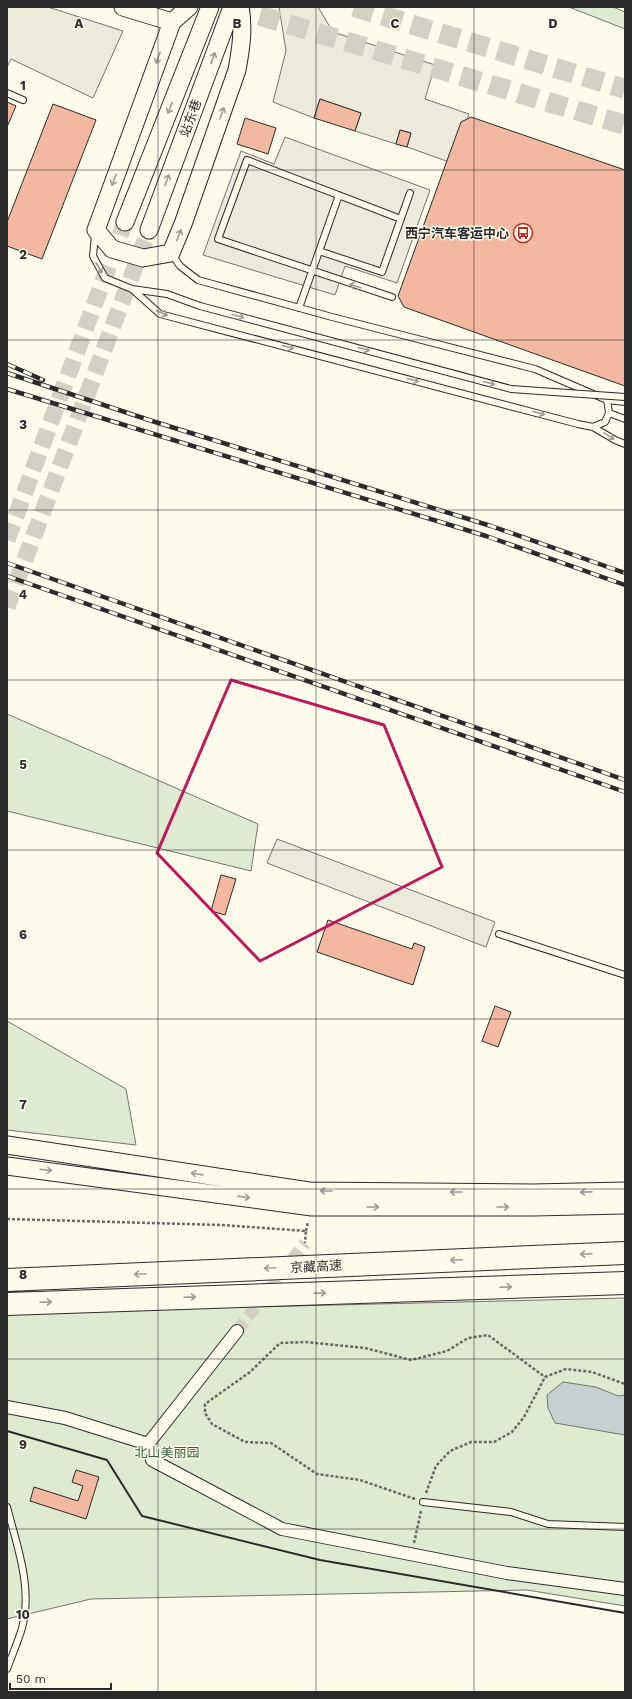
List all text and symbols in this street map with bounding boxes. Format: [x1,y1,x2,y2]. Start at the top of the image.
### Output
text: A [75,16,84,31]
text: B [233,16,242,31]
text: C [391,16,400,31]
text: D [548,16,558,31]
one-way arrow [154,52,162,64]
one-way arrow [209,53,217,65]
text: 1 [20,78,26,93]
street label: 站东巷 [177,97,204,139]
one-way arrow [165,102,173,114]
one-way arrow [219,106,226,119]
one-way arrow [109,174,117,186]
one-way arrow [164,175,172,187]
bus stop icon: 西宁汽车客运中心 [512,222,534,244]
place label: 西宁汽车客运中心 [405,226,509,241]
one-way arrow [175,230,183,242]
text: 2 [19,247,27,262]
one-way arrow [96,262,104,274]
one-way arrow [348,282,361,289]
one-way arrow [156,310,168,317]
one-way arrow [231,313,244,320]
one-way arrow [281,344,294,351]
one-way arrow [357,346,370,354]
one-way arrow [406,377,419,384]
one-way arrow [482,380,495,387]
one-way arrow [532,410,545,418]
text: 3 [19,417,27,432]
one-way arrow [603,433,615,441]
text: 4 [19,587,28,602]
text: 5 [19,757,27,772]
text: 6 [19,927,27,942]
text: 7 [19,1097,27,1112]
one-way arrow [39,1167,52,1174]
one-way arrow [191,1170,204,1178]
one-way arrow [320,1187,333,1195]
one-way arrow [450,1188,463,1196]
one-way arrow [580,1188,593,1196]
one-way arrow [237,1193,250,1201]
one-way arrow [366,1203,379,1211]
one-way arrow [496,1203,509,1211]
one-way arrow [580,1251,593,1258]
one-way arrow [450,1256,463,1264]
street label: 京藏高速 [290,1258,342,1275]
one-way arrow [264,1265,277,1272]
text: 8 [19,1267,27,1282]
one-way arrow [134,1270,147,1278]
one-way arrow [499,1283,512,1291]
one-way arrow [313,1289,326,1297]
one-way arrow [183,1294,196,1301]
one-way arrow [39,1299,52,1306]
text: 9 [19,1437,27,1452]
park label: 北山美丽园 [134,1445,200,1460]
text: 10 [16,1607,30,1622]
scale bar [10,1665,111,1691]
text: 50 m [16,1672,46,1686]

